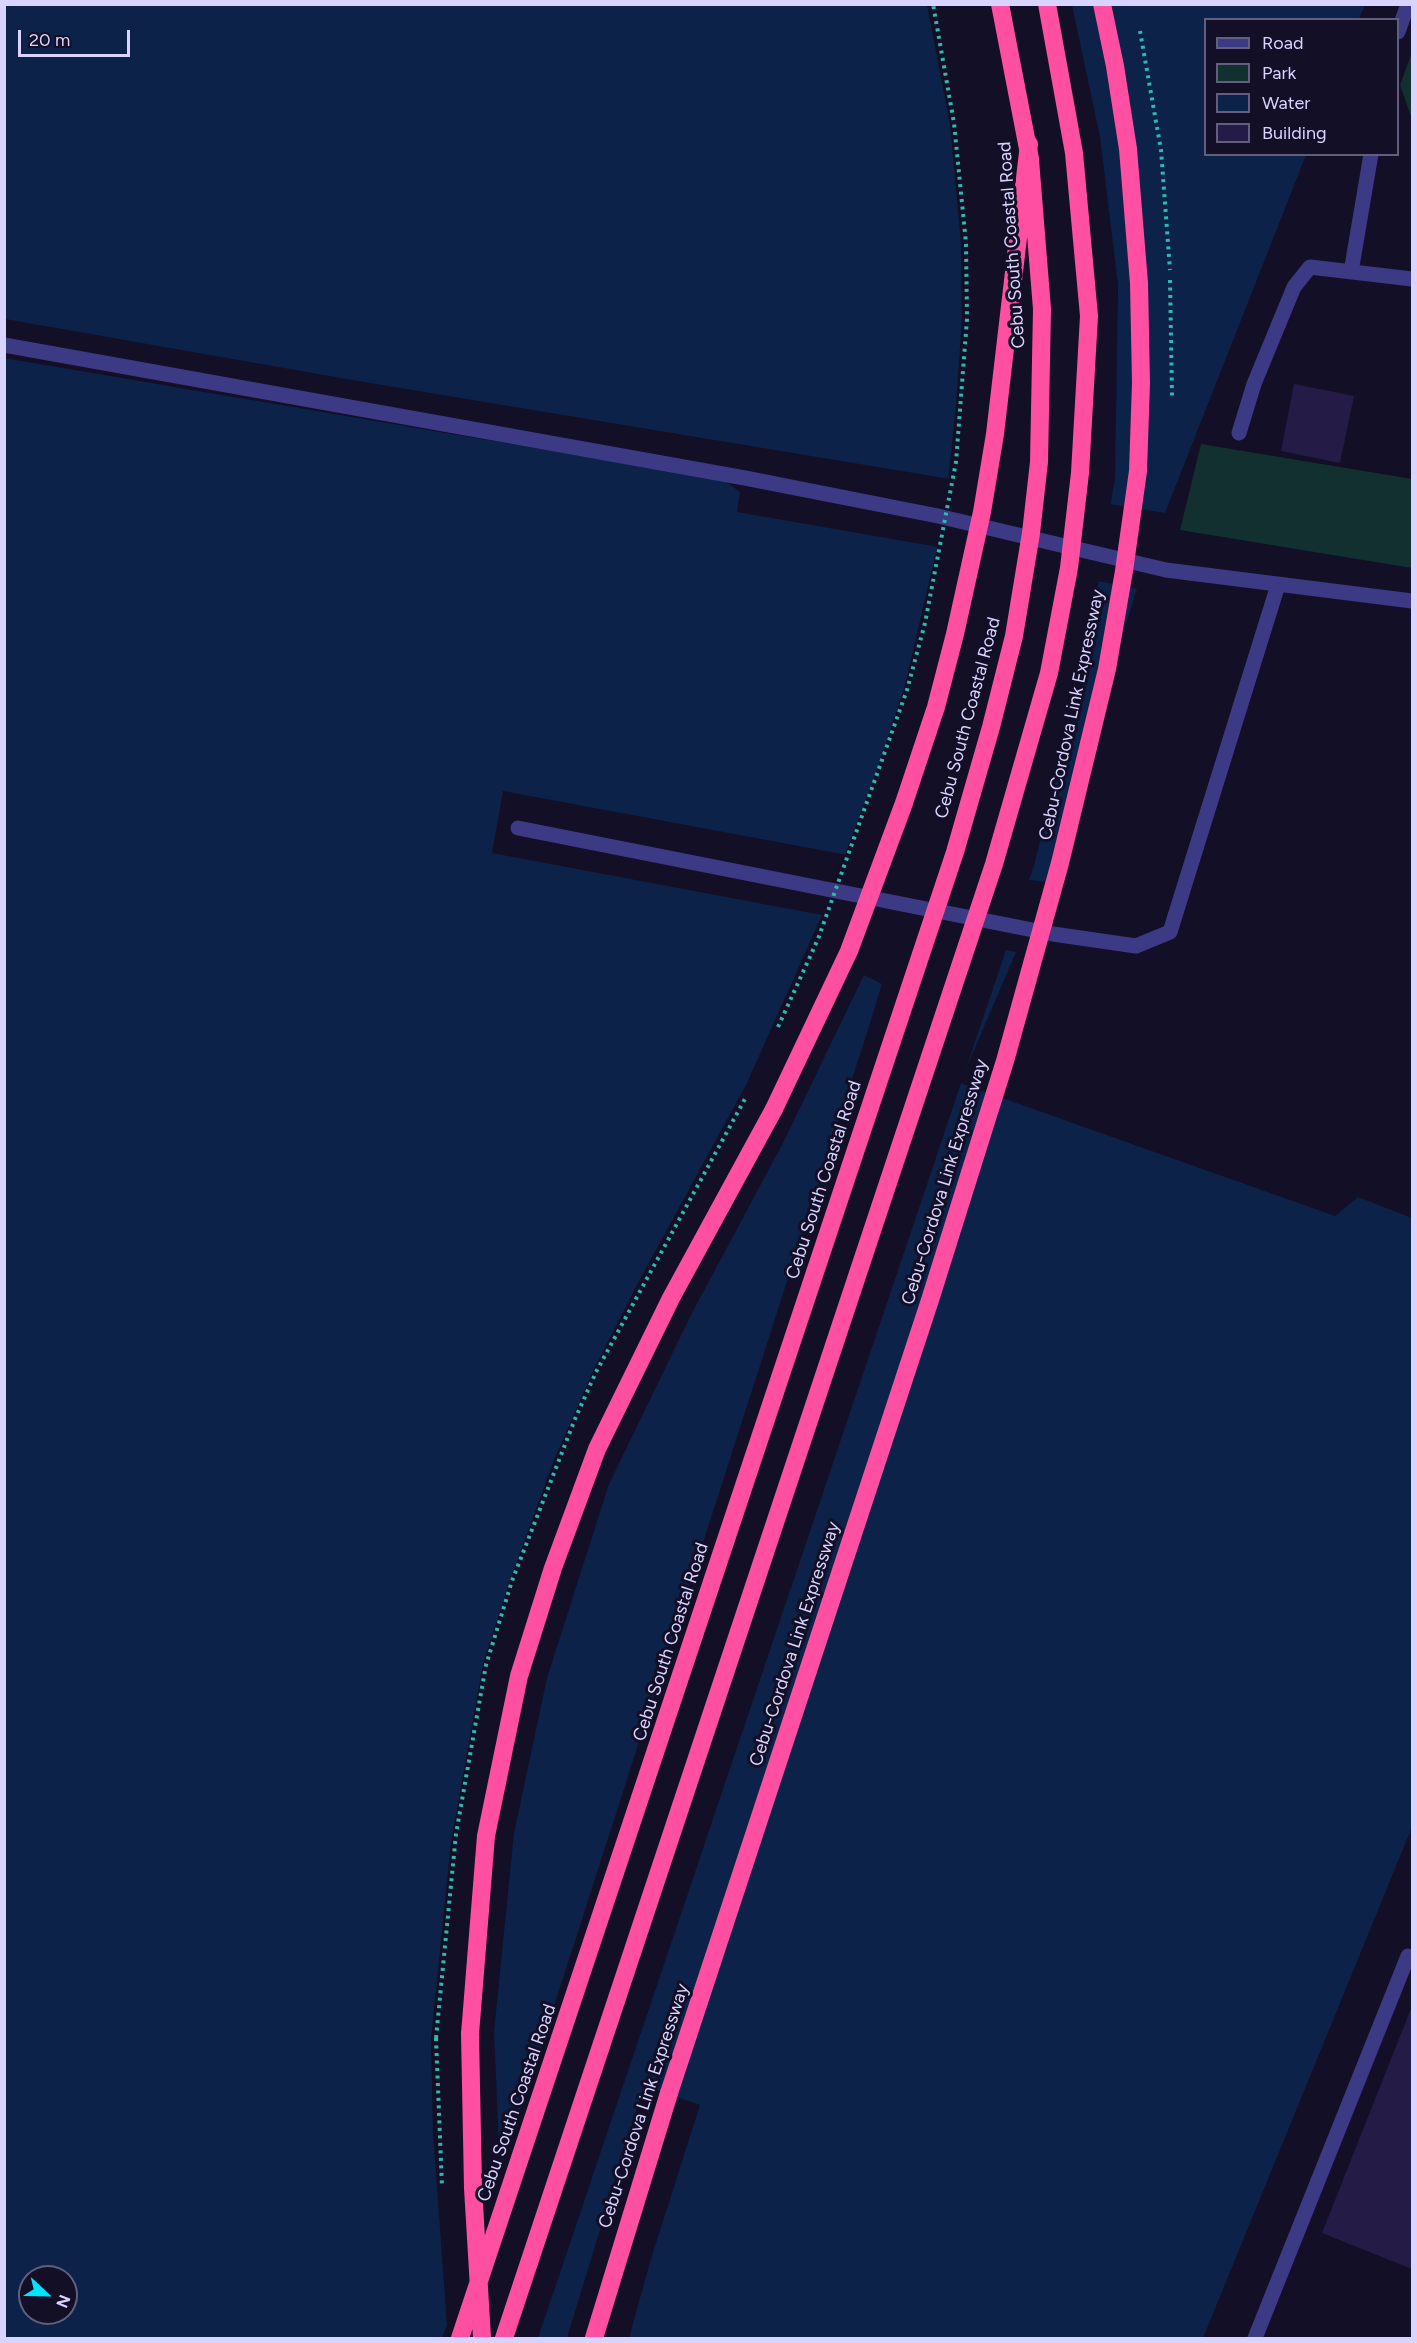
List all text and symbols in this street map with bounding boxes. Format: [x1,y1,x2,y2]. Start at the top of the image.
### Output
scale bar [21,18,134,56]
legend [1204,18,1399,156]
text: 20 m [29,29,70,51]
text: Road [1262,32,1303,54]
text: Park [1262,62,1296,84]
text: Water [1262,92,1310,114]
text: Building [1262,122,1327,144]
street label: Cebu South Coastal Road [994,141,1030,349]
street label: Cebu-Cordova Link Expressway [1035,588,1109,842]
street label: Cebu South Coastal Road [931,615,1005,821]
street label: Cebu-Cordova Link Expressway [897,1057,993,1307]
street label: Cebu South Coastal Road [782,1078,866,1282]
street label: Cebu-Cordova Link Expressway [745,1519,845,1769]
street label: Cebu South Coastal Road [629,1540,713,1744]
street label: Cebu-Cordova Link Expressway [594,1981,694,2231]
street label: Cebu South Coastal Road [473,2001,561,2205]
north arrow [18,2265,78,2325]
text: N [52,2292,74,2310]

